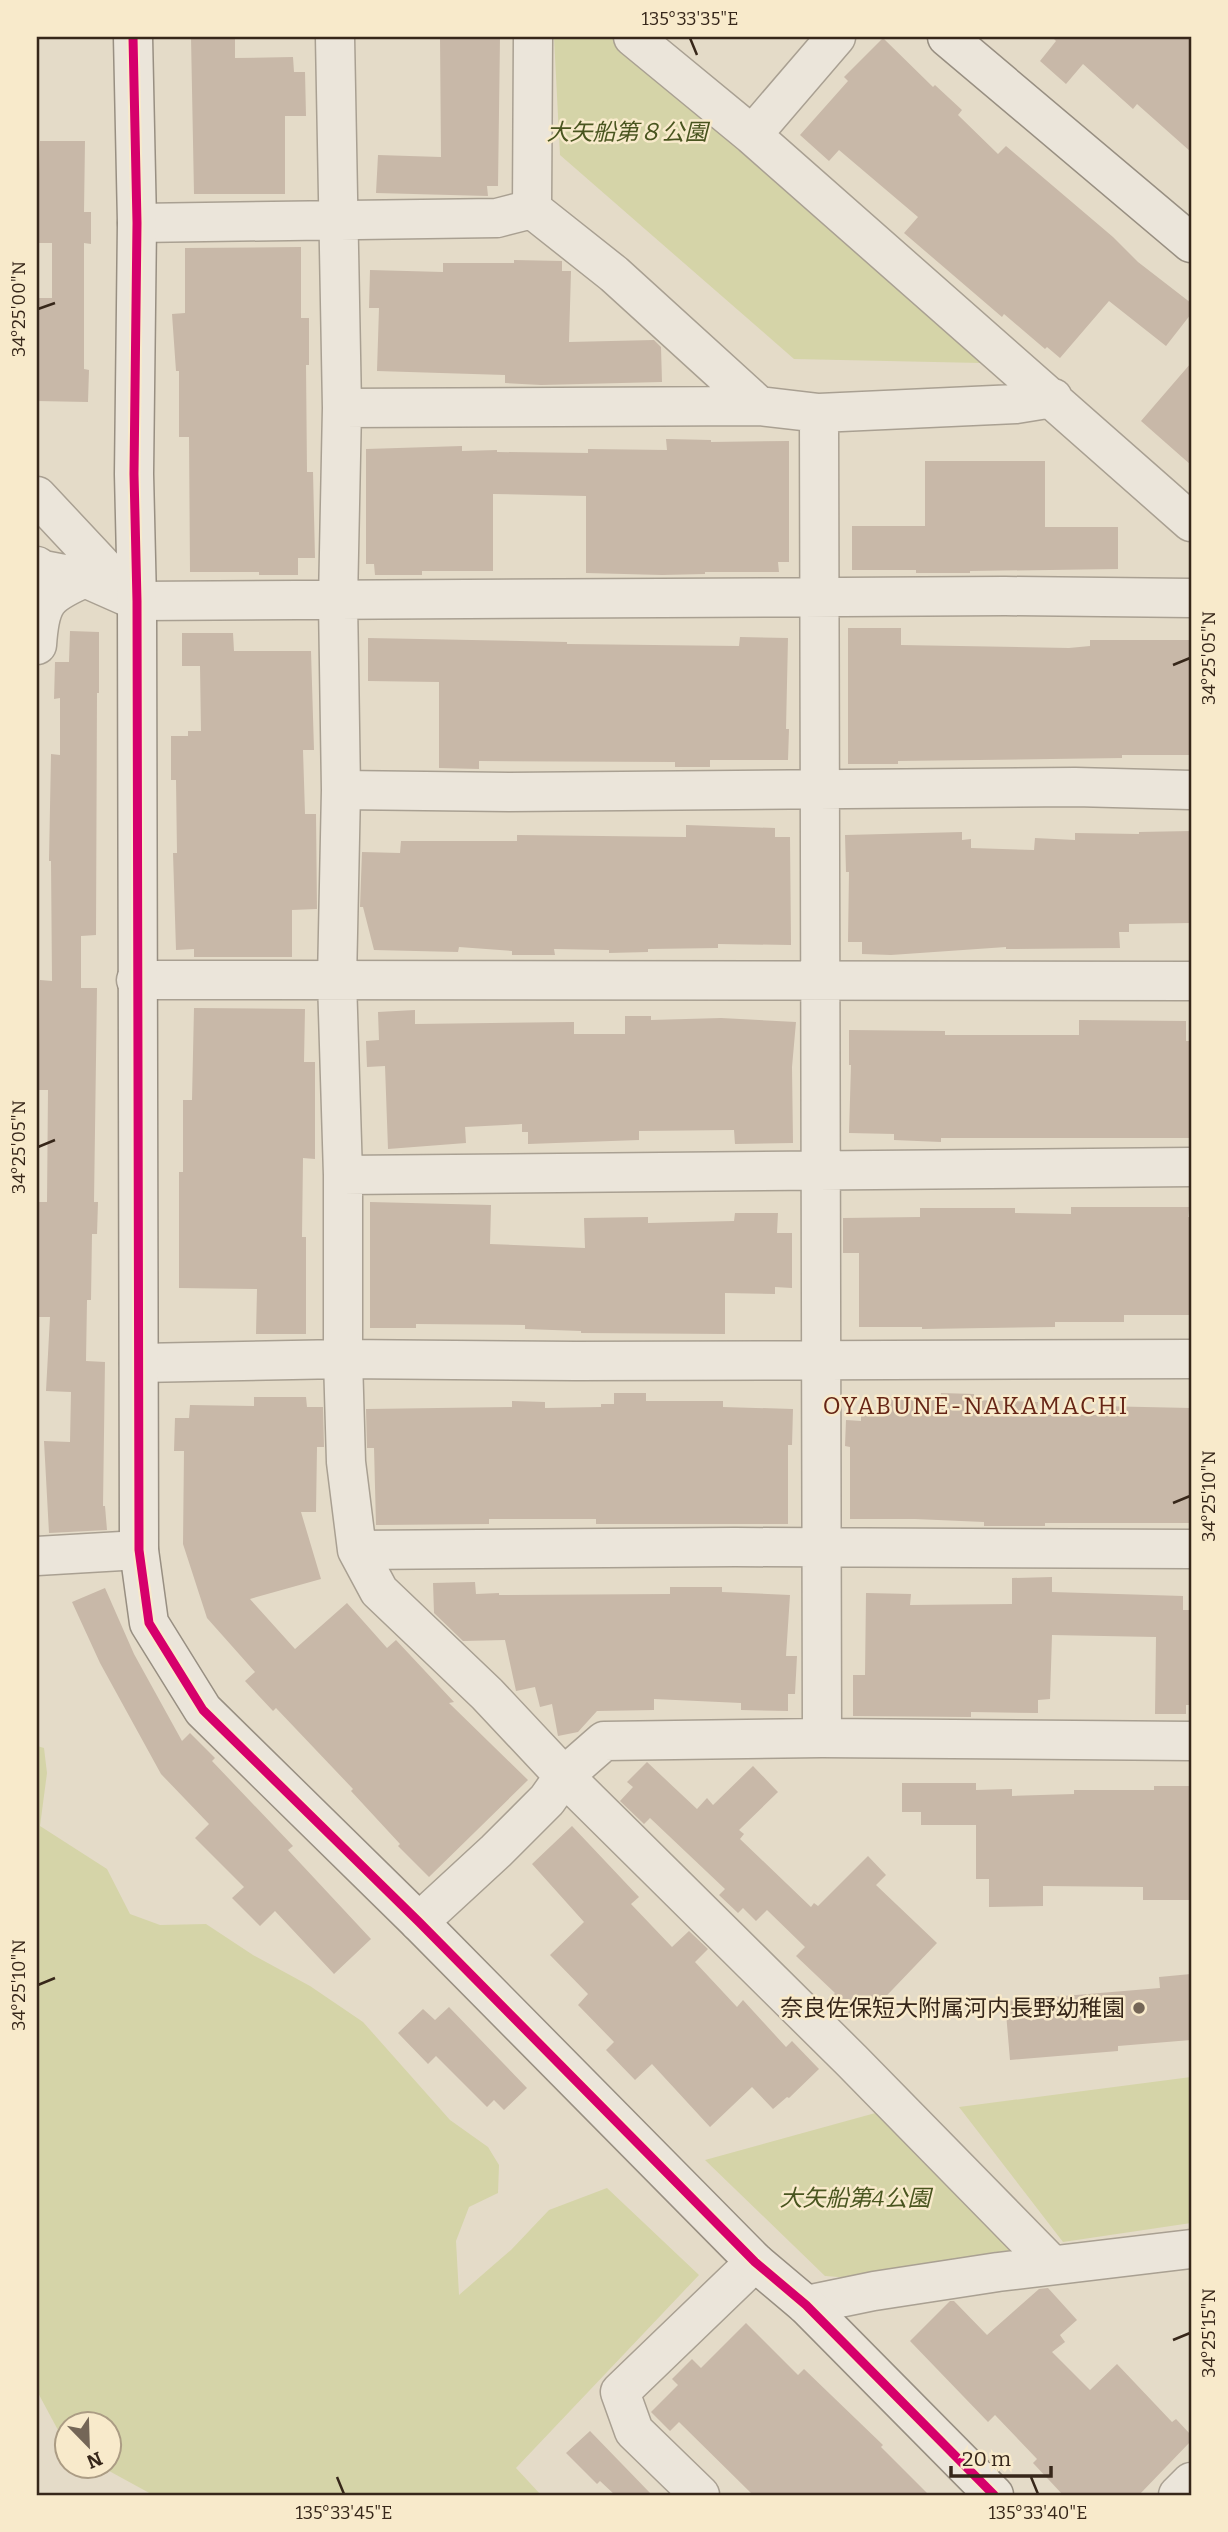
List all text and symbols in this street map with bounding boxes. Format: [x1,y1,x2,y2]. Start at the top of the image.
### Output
text: 135°33'35"E [642,8,738,30]
park label: 大矢船第８公園 [547,118,711,146]
text: 34°25'00"N [8,261,30,357]
text: 34°25'05"N [1198,611,1220,705]
text: 34°25'05"N [8,1100,30,1194]
district label: OYABUNE-NAKAMACHI [823,1392,1129,1420]
text: 34°25'10"N [1198,1450,1220,1542]
text: 34°25'10"N [8,1939,30,2031]
place label: 奈良佐保短大附属河内長野幼稚園 [780,1994,1125,2022]
marker: 奈良佐保短大附属河内長野幼稚園 [1131,2000,1147,2016]
park label: 大矢船第4公園 [780,2184,933,2212]
text: 34°25'15"N [1198,2288,1220,2378]
north arrow [52,2410,122,2480]
scale bar [951,2434,1051,2478]
text: 20 m [962,2446,1011,2472]
text: N [83,2447,106,2474]
text: 135°33'45"E [295,2502,393,2524]
text: 135°33'40"E [989,2502,1087,2524]

